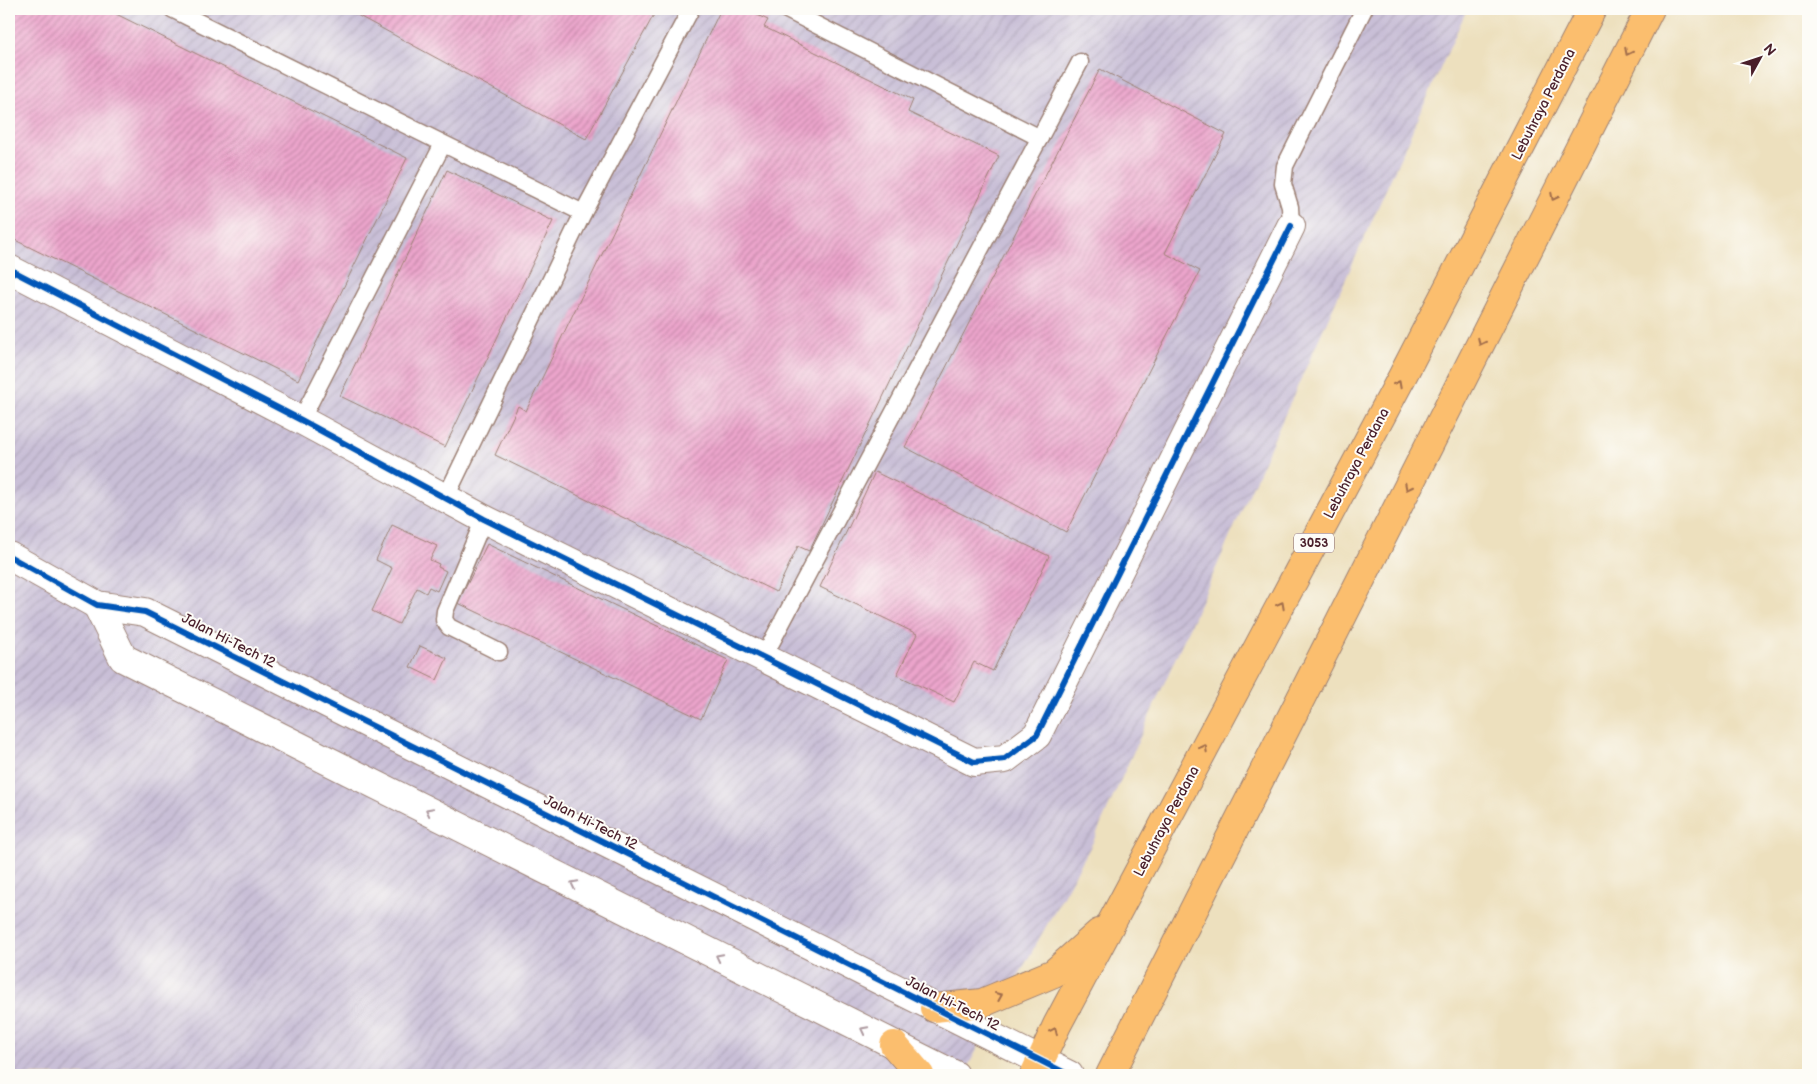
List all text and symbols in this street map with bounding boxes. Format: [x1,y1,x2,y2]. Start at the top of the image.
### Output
north arrow [1734,32,1784,82]
text: N [1760,40,1779,59]
street label: Lebuhraya Perdana [1508,46,1579,163]
one-way arrow [1624,47,1634,56]
one-way arrow [1550,192,1560,201]
one-way arrow [1477,337,1487,346]
one-way arrow [1392,381,1402,390]
street label: Lebuhraya Perdana [1320,405,1393,521]
one-way arrow [1403,482,1414,491]
road number: 3053 [1294,534,1334,552]
one-way arrow [1275,601,1285,610]
street label: Jalan Hi-Tech 12 [179,609,279,672]
one-way arrow [1198,745,1208,754]
street label: Lebuhraya Perdana [1130,763,1203,879]
street label: Jalan Hi-Tech 12 [541,791,641,854]
one-way arrow [425,807,434,817]
one-way arrow [570,880,579,890]
one-way arrow [715,953,724,963]
street label: Jalan Hi-Tech 12 [903,972,1003,1035]
one-way arrow [994,992,1003,1003]
one-way arrow [861,1026,870,1036]
one-way arrow [1048,1027,1058,1036]

